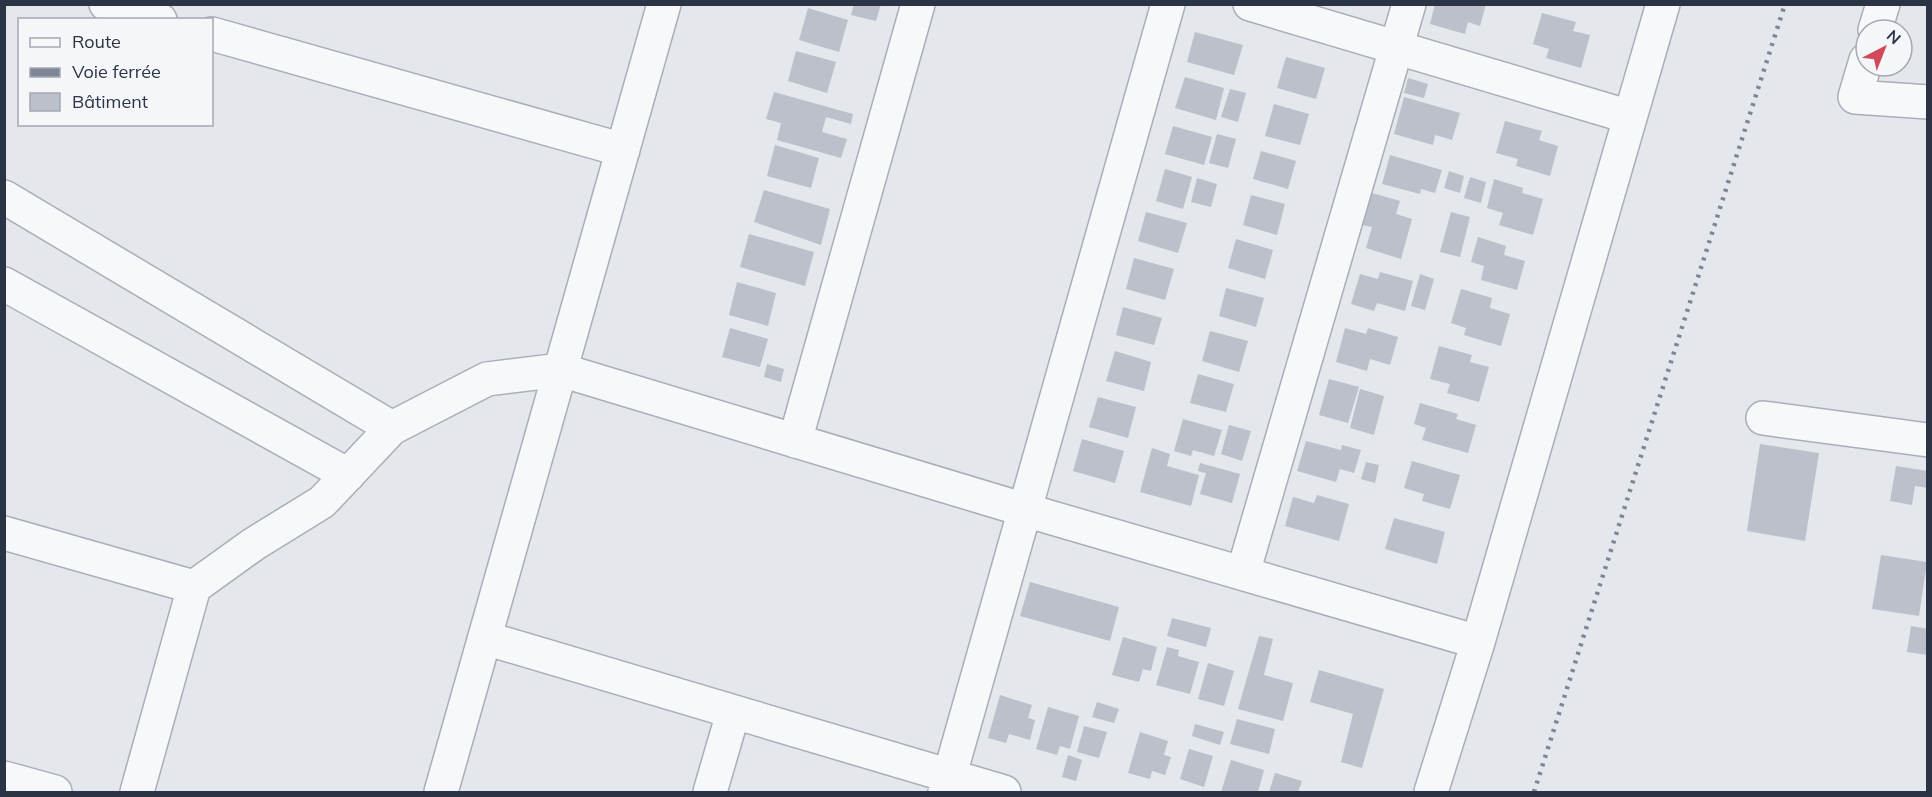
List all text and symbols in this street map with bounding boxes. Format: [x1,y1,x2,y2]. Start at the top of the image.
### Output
legend [18,18,213,126]
north arrow [1854,18,1914,78]
text: N [1883,25,1905,48]
text: Route [72,30,121,53]
text: Voie ferrée [72,60,161,83]
text: Bâtiment [72,90,148,113]

